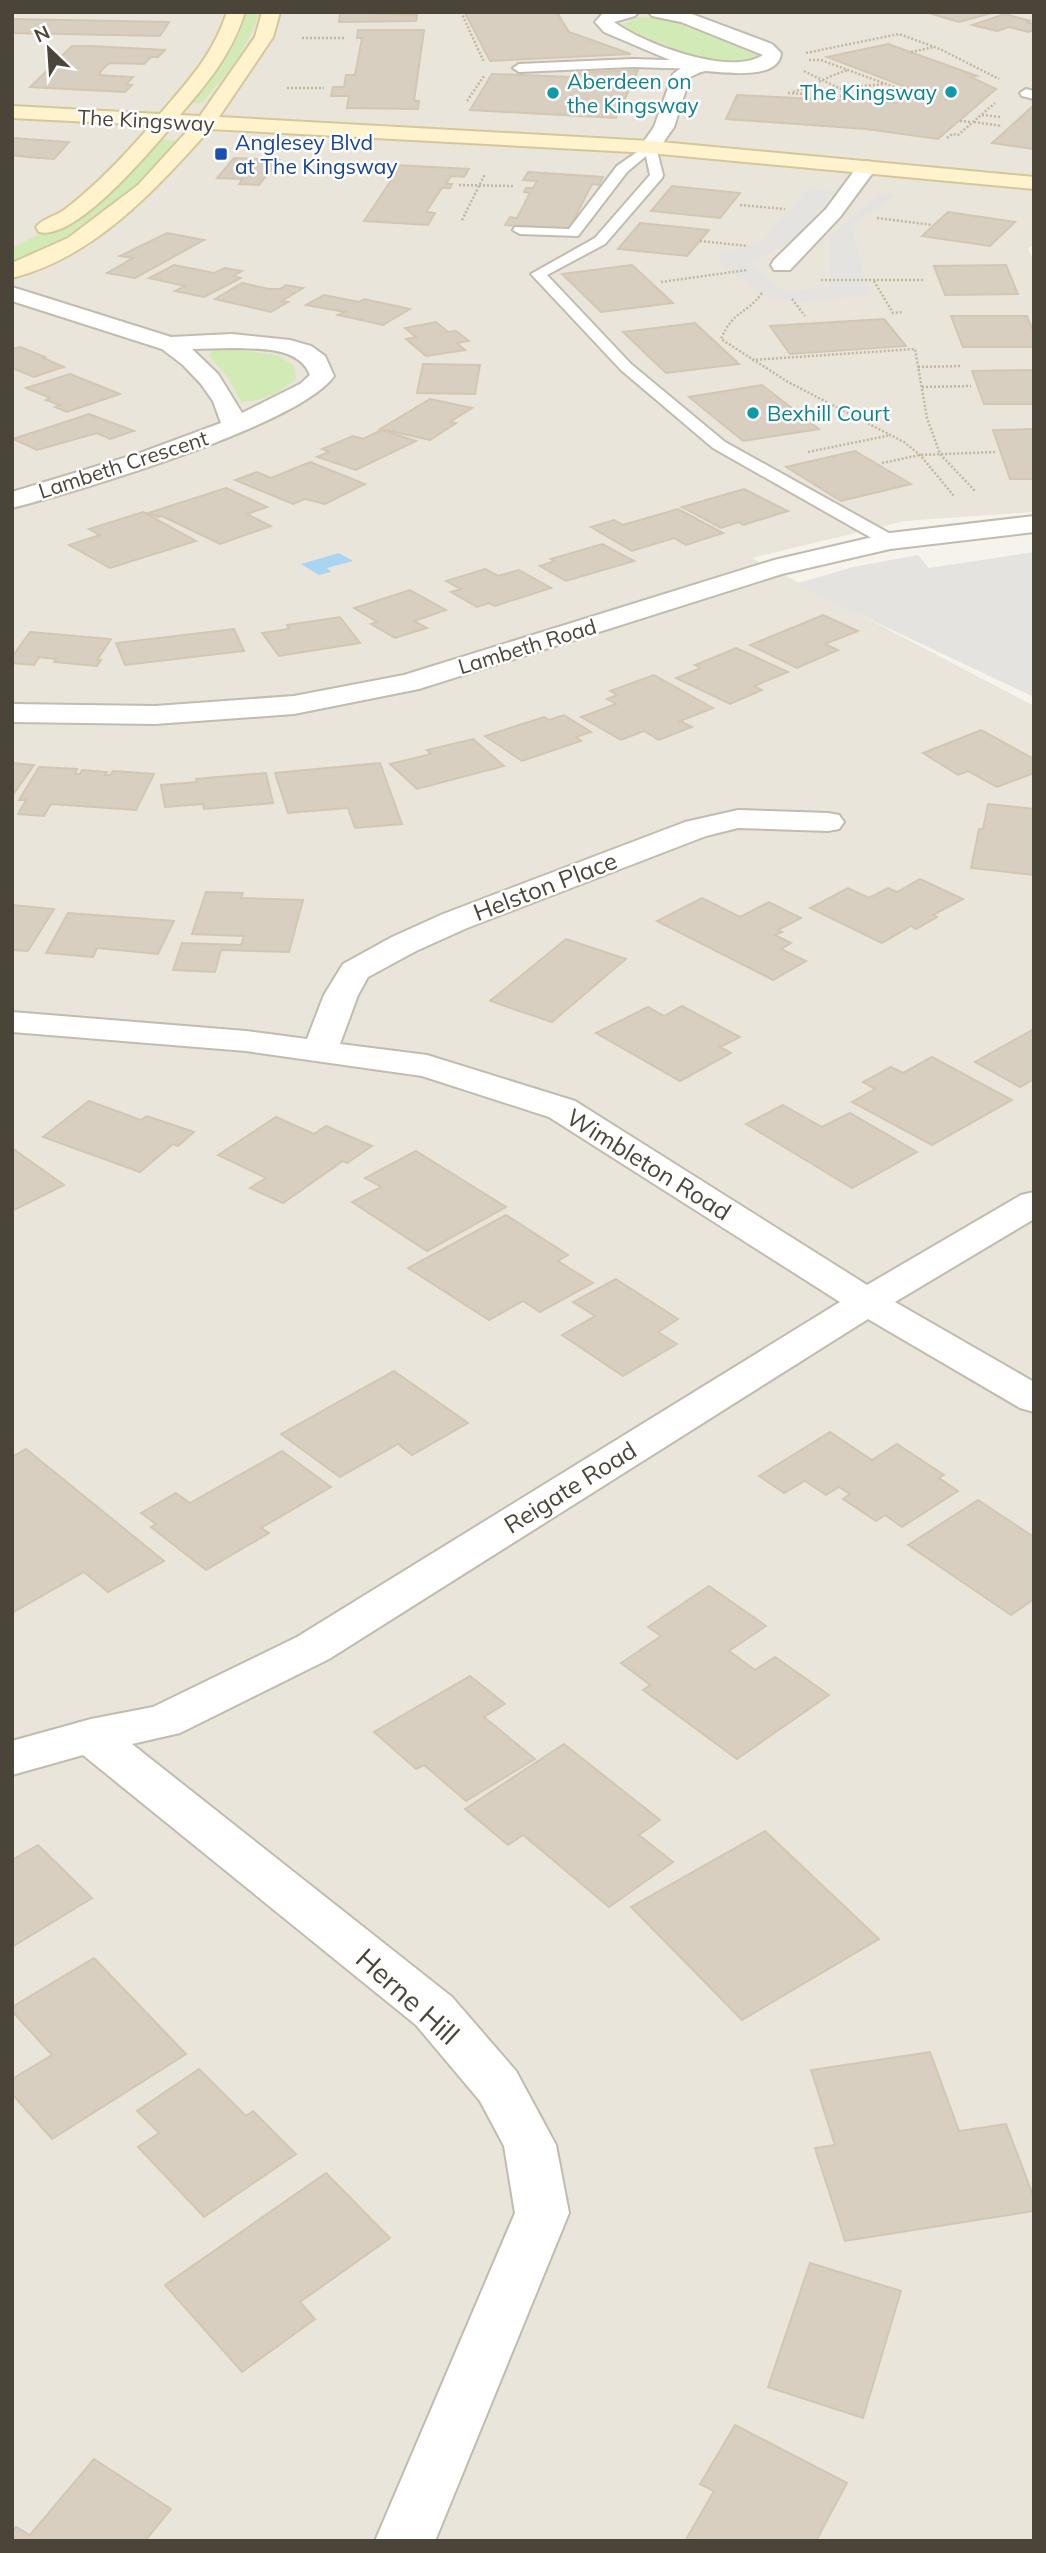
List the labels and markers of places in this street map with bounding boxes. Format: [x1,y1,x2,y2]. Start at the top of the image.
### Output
place label: Aberdeen on the Kingsway [567,68,699,118]
place label: The Kingsway [800,79,937,105]
marker: The Kingsway [943,84,959,100]
marker: Aberdeen on the Kingsway [545,85,561,101]
place label: Anglesey Blvd at The Kingsway [235,129,398,179]
marker: Anglesey Blvd at The Kingsway [213,146,229,162]
place label: Bexhill Court [767,400,890,426]
marker: Bexhill Court [745,405,761,421]

